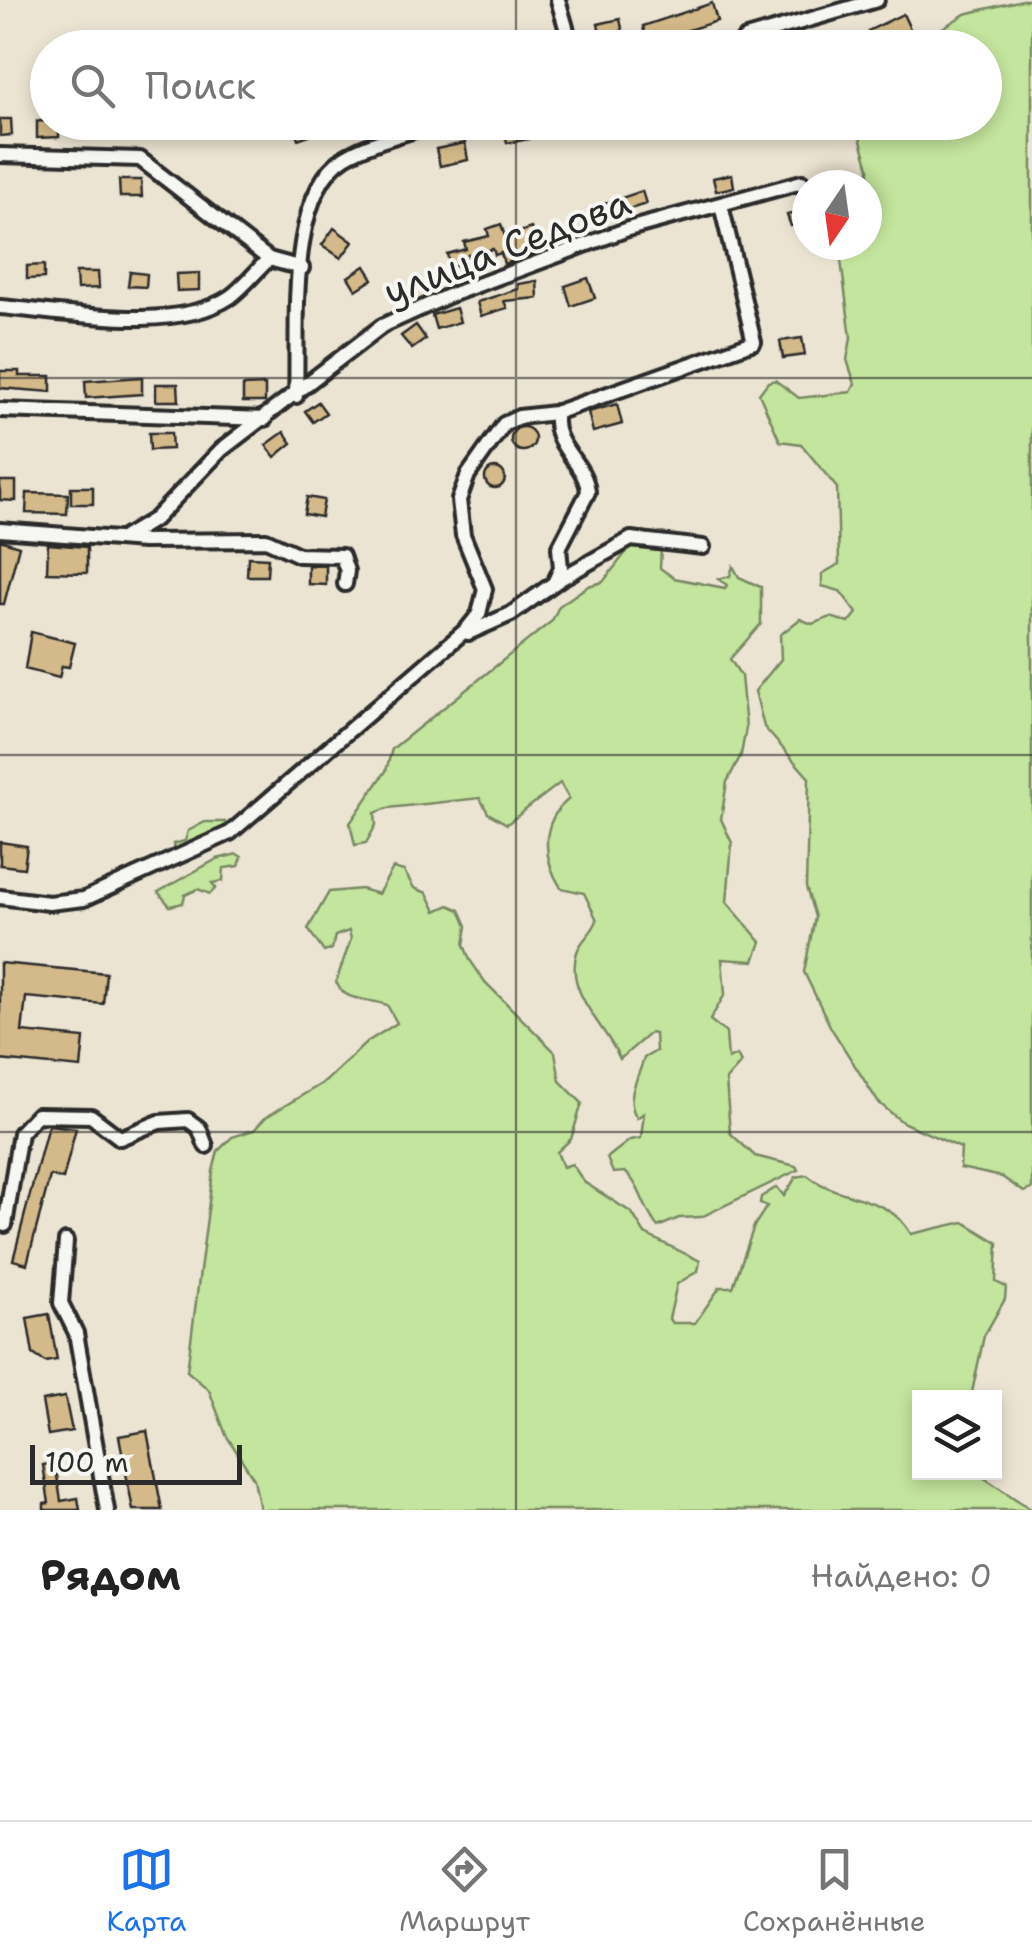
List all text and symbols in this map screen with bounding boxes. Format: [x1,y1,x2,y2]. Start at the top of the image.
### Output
search box [30,30,1002,140]
icon: search [65,58,120,113]
text: Поиск [145,60,256,111]
north arrow [792,170,882,260]
street label: улица Седова [376,176,638,317]
map controls [912,1390,1002,1480]
button: layers [912,1390,1002,1480]
scale bar [30,1440,242,1484]
text: 100 m [45,1443,129,1481]
text: Рядом [40,1547,181,1603]
text: Найдено: 0 [811,1554,992,1597]
tab: Карта [106,1842,187,1940]
tab: Маршрут [399,1842,530,1940]
tab: Сохранённые [743,1842,926,1940]

